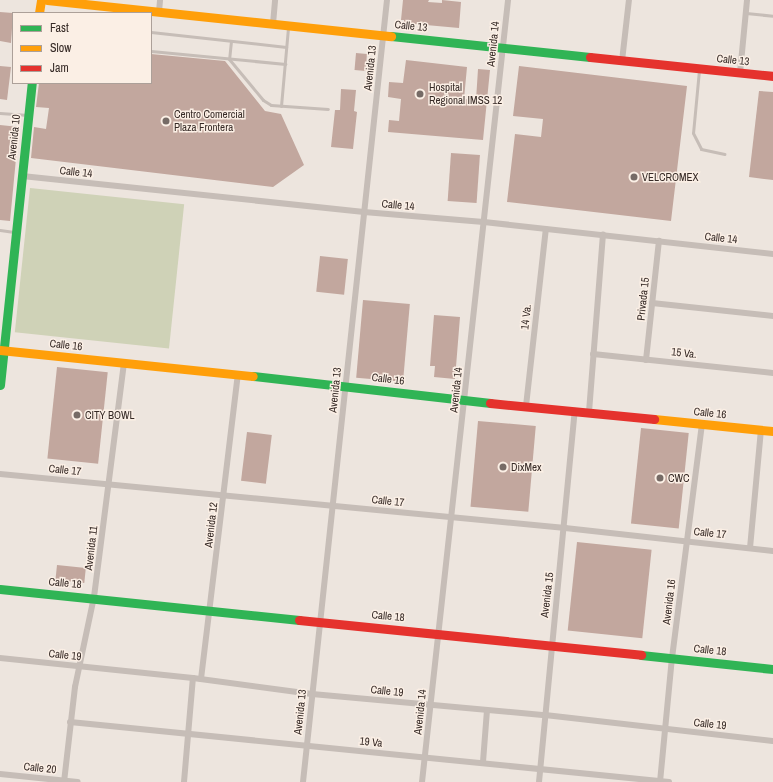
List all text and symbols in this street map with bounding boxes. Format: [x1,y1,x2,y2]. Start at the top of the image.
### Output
legend [12,12,152,84]
street label: Calle 13 [394,18,428,34]
text: Fast [50,20,69,36]
street label: Avenida 14 [484,21,502,67]
text: Slow [50,40,71,56]
street label: Avenida 13 [361,45,379,91]
street label: Calle 13 [716,52,750,68]
text: Jam [50,60,69,76]
place label: Hospital Regional IMSS 12 [429,81,502,107]
marker: Hospital Regional IMSS 12 [414,88,426,100]
place label: Centro Comercial Plaza Frontera [174,108,245,134]
street label: Avenida 10 [5,114,23,160]
marker: Centro Comercial Plaza Frontera [161,116,171,126]
street label: Calle 14 [59,164,93,180]
place label: VELCROMEX [642,170,699,184]
marker: VELCROMEX [629,172,639,182]
street label: Calle 14 [381,197,415,213]
street label: Calle 14 [704,230,738,246]
street label: Privada 15 [634,277,652,321]
street label: 14 Va. [518,304,534,330]
street label: Calle 16 [49,337,83,353]
street label: 15 Va. [671,345,697,361]
street label: Avenida 13 [326,367,344,413]
street label: Avenida 14 [447,367,465,413]
street label: Calle 16 [371,370,405,388]
street label: Calle 16 [693,405,727,421]
place label: CITY BOWL [85,408,135,422]
marker: CITY BOWL [72,410,82,420]
place label: DixMex [511,460,542,474]
street label: Calle 17 [48,462,82,478]
marker: DixMex [498,462,508,472]
place label: CWC [668,471,690,485]
marker: CWC [655,473,665,483]
street label: Calle 17 [371,493,405,509]
street label: Avenida 12 [202,502,220,548]
street label: Avenida 11 [82,525,100,571]
street label: Calle 17 [693,525,727,541]
street label: Avenida 15 [538,572,556,618]
street label: Calle 18 [48,575,82,591]
street label: Avenida 16 [660,579,678,625]
street label: Calle 18 [371,608,405,624]
street label: Calle 18 [693,642,727,658]
street label: Calle 19 [48,647,82,663]
street label: Calle 19 [370,683,404,699]
street label: Avenida 13 [291,689,309,735]
street label: Avenida 14 [411,689,429,735]
street label: Calle 19 [693,716,727,732]
street label: 19 Va [359,734,383,750]
street label: Calle 20 [23,760,57,776]

